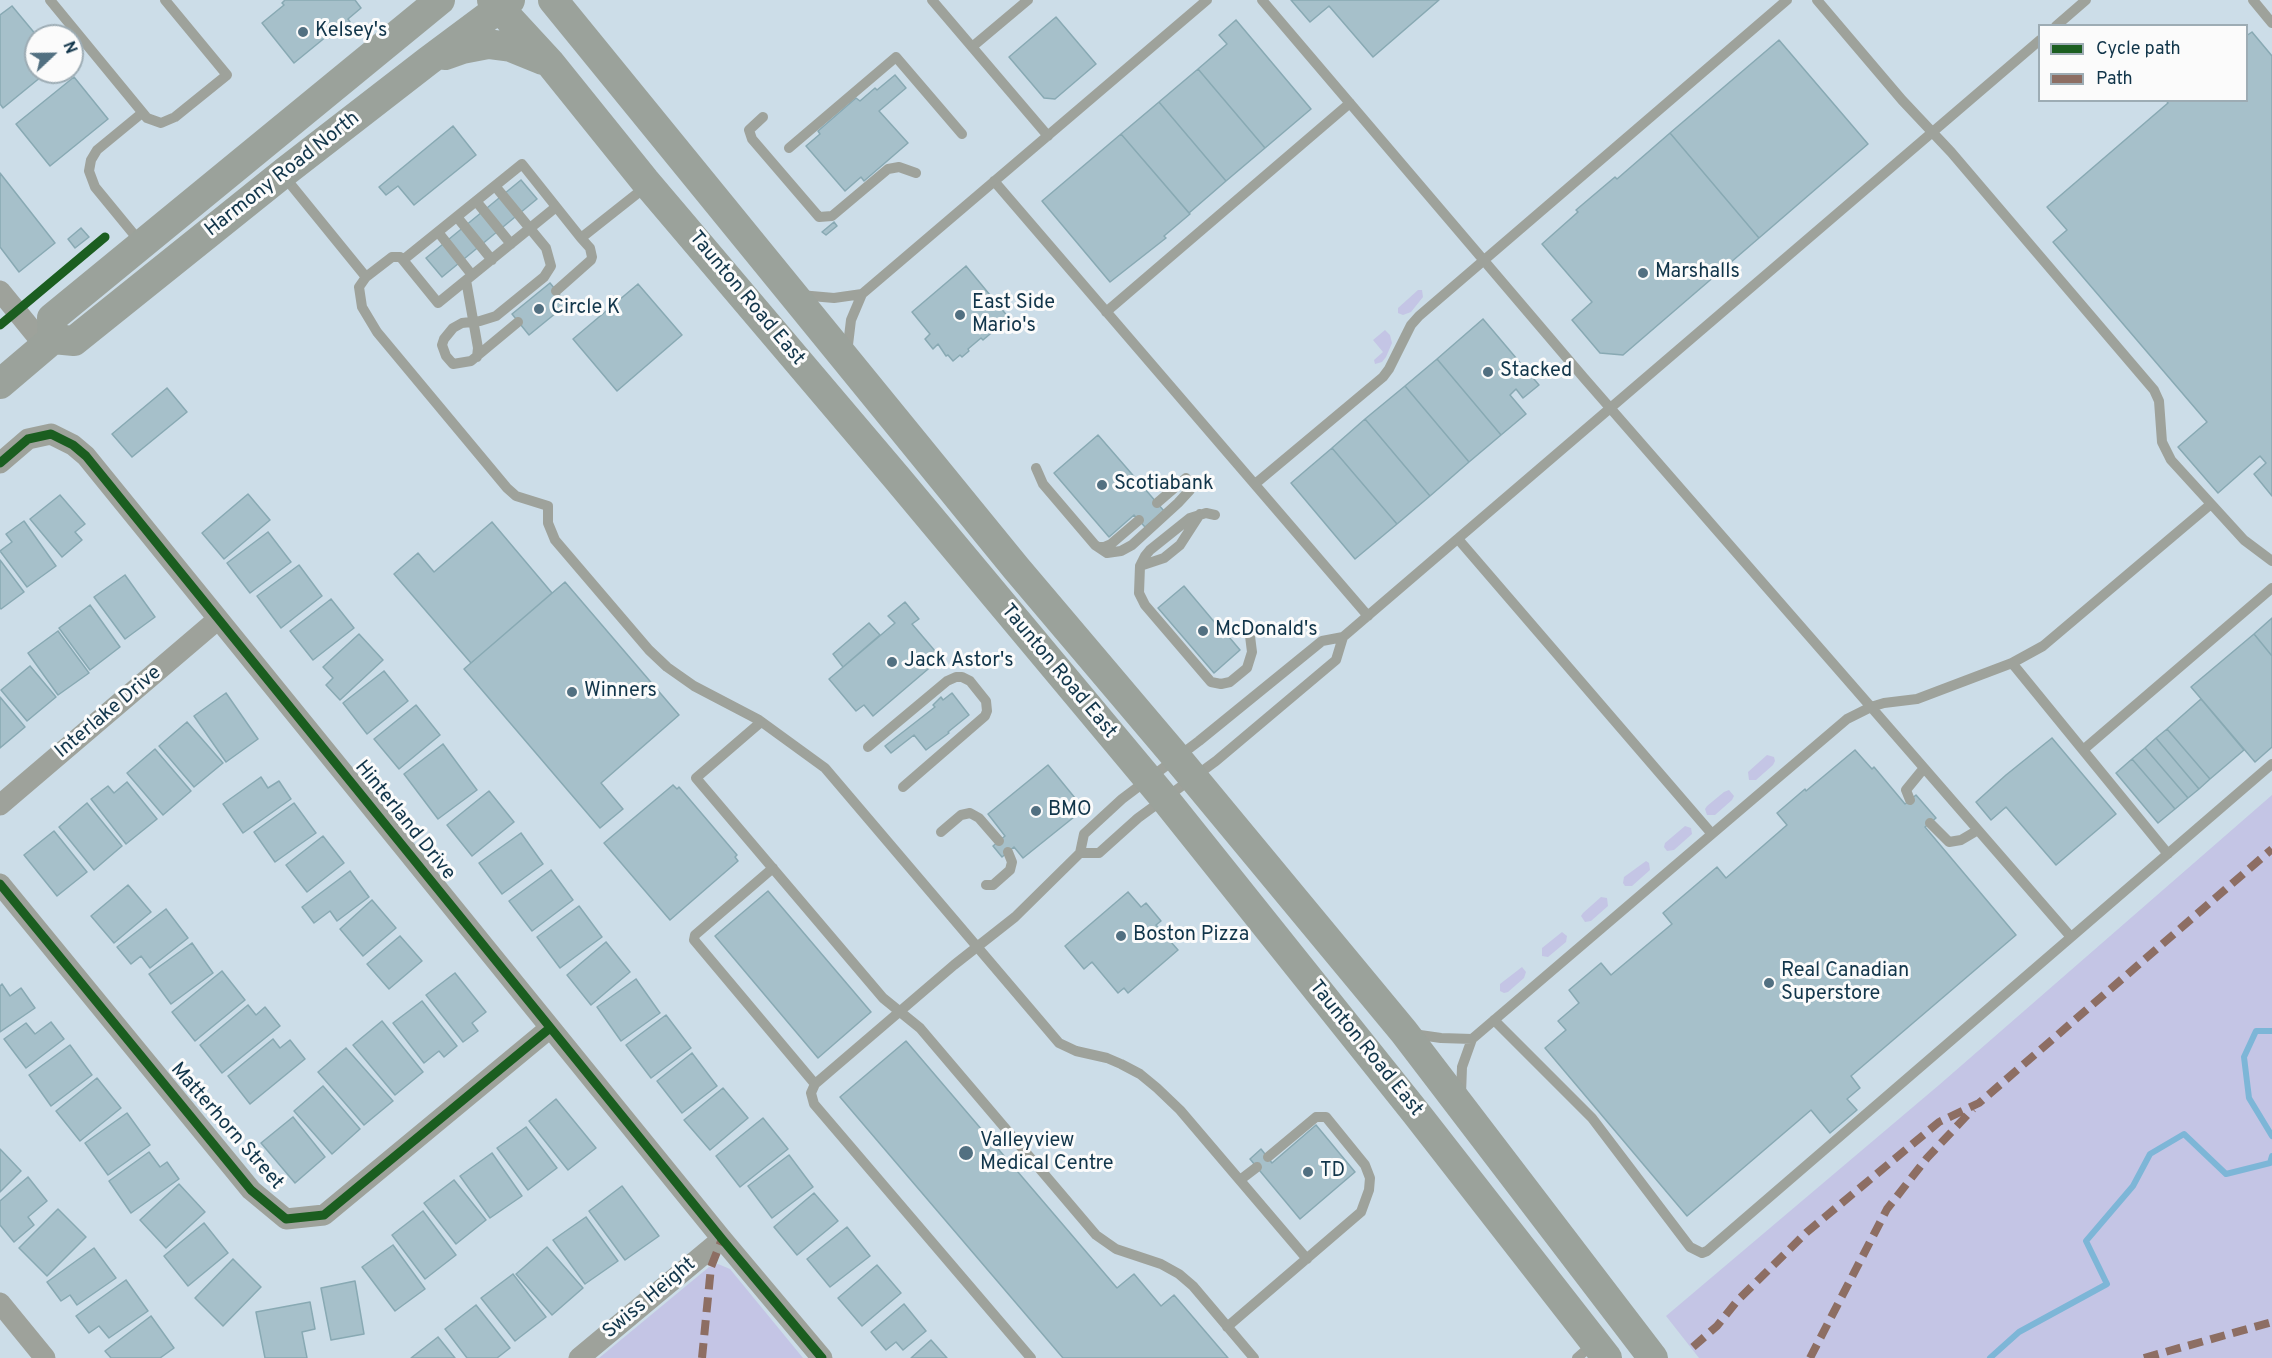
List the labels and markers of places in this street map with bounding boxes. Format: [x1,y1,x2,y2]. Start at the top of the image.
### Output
place label: Kelsey's [315,20,387,44]
marker: Kelsey's [296,25,310,39]
place label: Marshalls [1655,261,1740,285]
marker: Marshalls [1636,266,1650,280]
place label: East Side Mario's [972,292,1055,339]
place label: Circle K [551,297,620,321]
marker: Circle K [532,302,546,316]
marker: East Side Mario's [953,308,967,322]
place label: Stacked [1500,360,1572,384]
marker: Stacked [1481,365,1495,379]
place label: Scotiabank [1114,473,1214,497]
marker: Scotiabank [1095,478,1109,492]
place label: McDonald's [1215,619,1318,643]
marker: McDonald's [1196,624,1210,638]
place label: Jack Astor's [904,650,1014,674]
marker: Jack Astor's [885,655,899,669]
place label: Winners [584,680,657,704]
marker: Winners [565,685,579,699]
place label: BMO [1048,799,1092,823]
marker: BMO [1029,804,1043,818]
place label: Boston Pizza [1133,924,1249,948]
marker: Boston Pizza [1114,929,1128,943]
place label: Real Canadian Superstore [1781,960,1909,1007]
marker: Real Canadian Superstore [1762,976,1776,990]
place label: Valleyview Medical Centre [980,1130,1114,1177]
marker: Valleyview Medical Centre [957,1144,975,1162]
place label: TD [1320,1160,1345,1184]
marker: TD [1301,1165,1315,1179]

